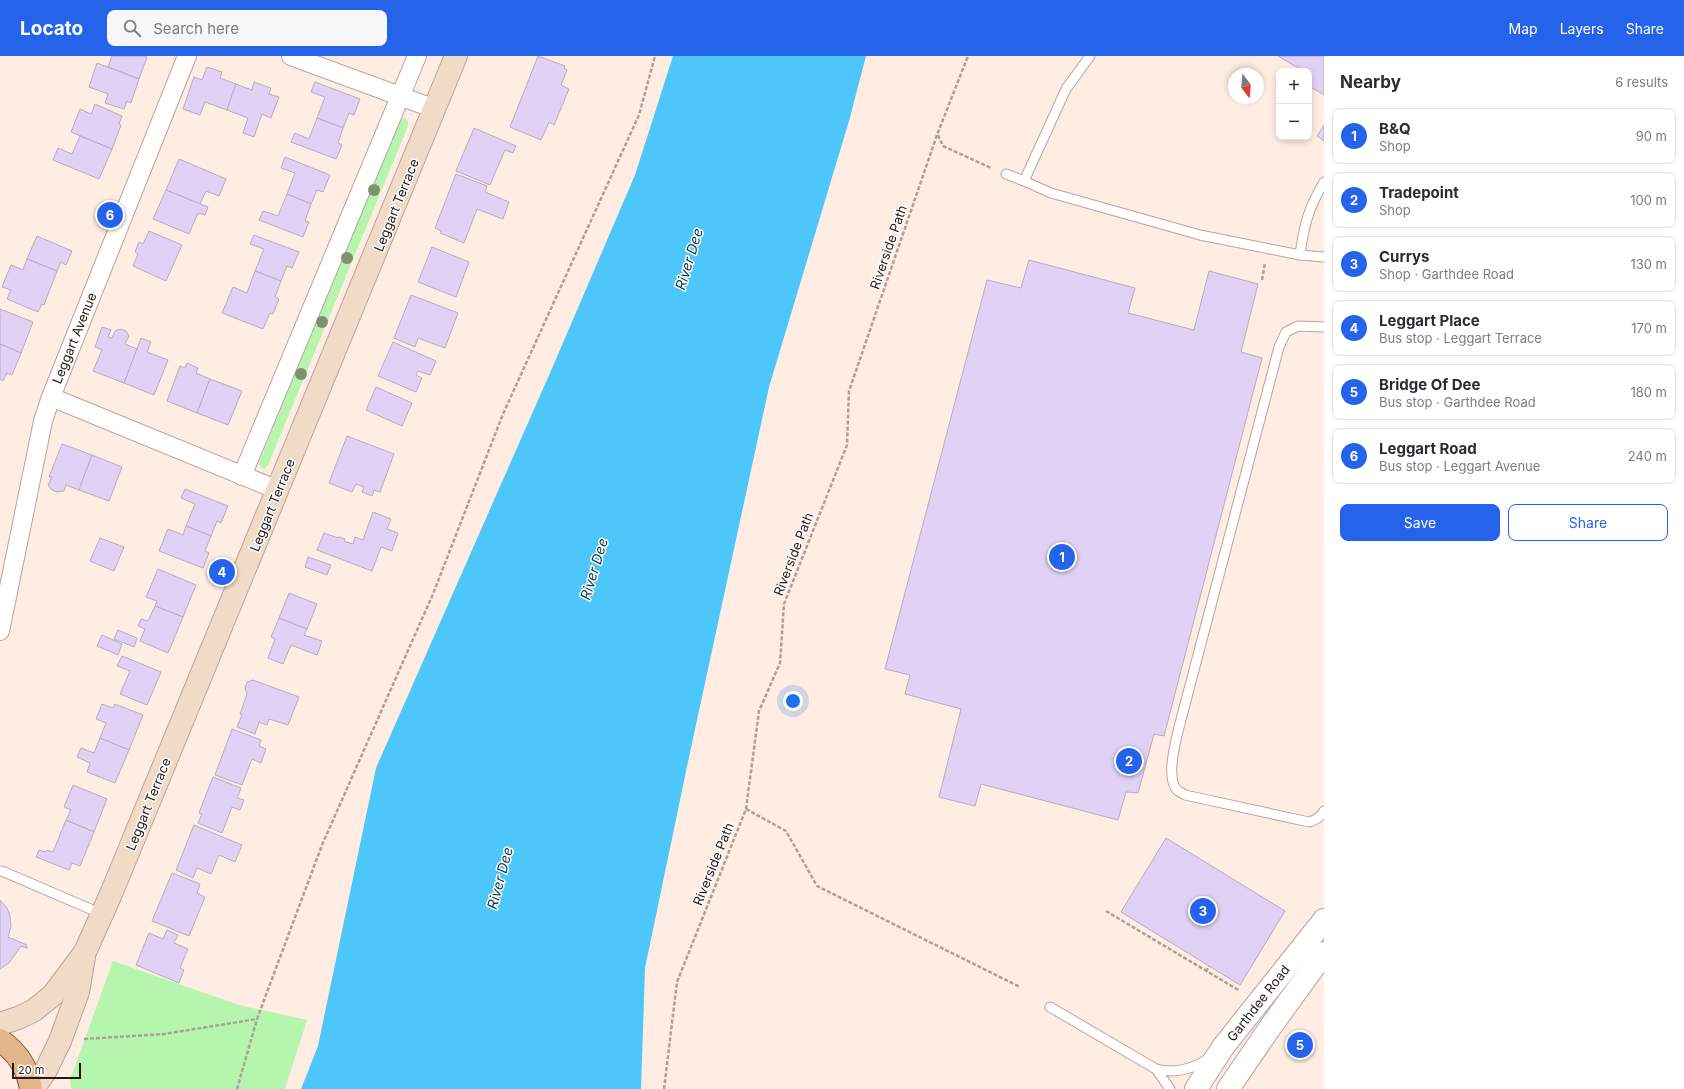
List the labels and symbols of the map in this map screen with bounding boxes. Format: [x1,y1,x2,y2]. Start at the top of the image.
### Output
north arrow [1228,68,1264,104]
street label: Leggart Terrace [370,156,422,254]
pin: 6 [97,200,123,230]
street label: Riverside Path [866,203,910,291]
water label: River Dee [671,226,706,292]
street label: Leggart Avenue [48,290,100,386]
street label: Leggart Terrace [246,456,298,554]
street label: Riverside Path [770,510,816,598]
water label: River Dee [576,536,611,602]
pin: 1 [1049,542,1075,572]
pin: 4 [209,557,235,587]
your location [783,691,803,711]
pin: 2 [1116,746,1142,776]
street label: Leggart Terrace [122,755,174,853]
street label: Riverside Path [689,820,737,908]
water label: River Dee [483,845,516,911]
pin: 3 [1190,896,1216,926]
street label: Garthdee Road [1223,962,1293,1044]
pin: 5 [1287,1030,1313,1060]
scale bar [12,1061,81,1080]

